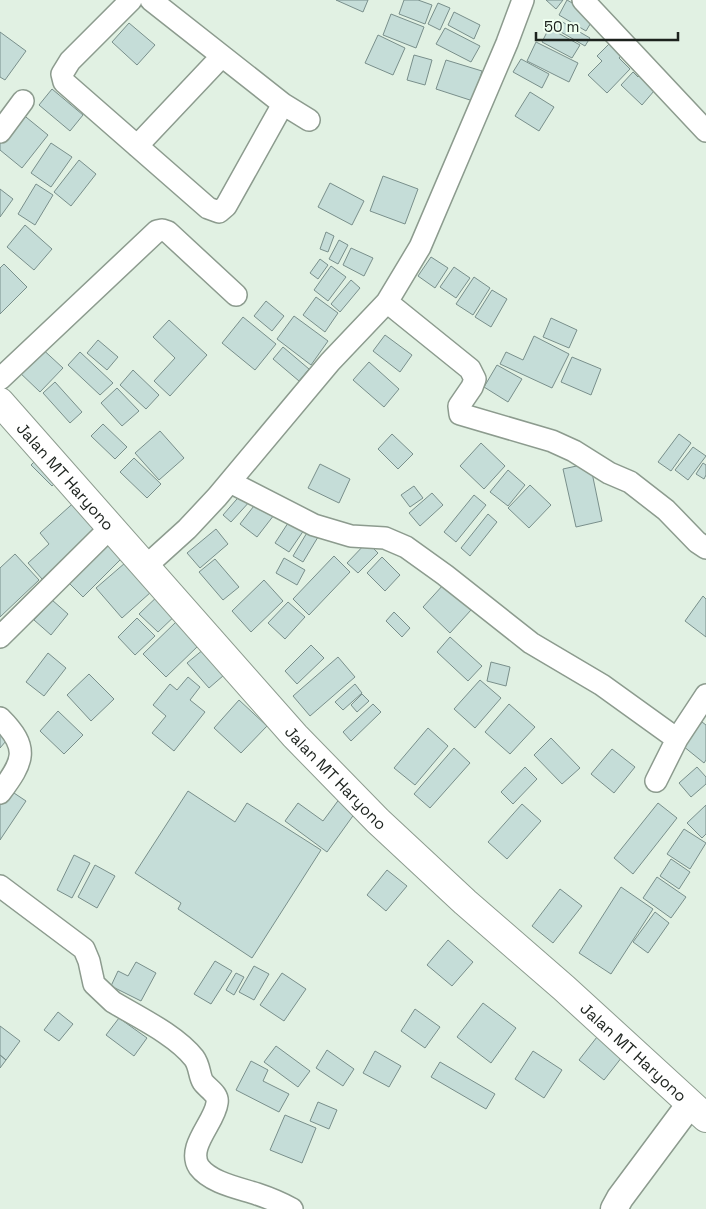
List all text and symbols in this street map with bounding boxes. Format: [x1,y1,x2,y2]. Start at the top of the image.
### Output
scale bar [536,10,678,42]
text: 50 m [544,17,579,36]
street label: Jalan MT Haryono [12,418,119,535]
street label: Jalan MT Haryono [280,721,391,834]
street label: Jalan MT Haryono [576,998,692,1106]

